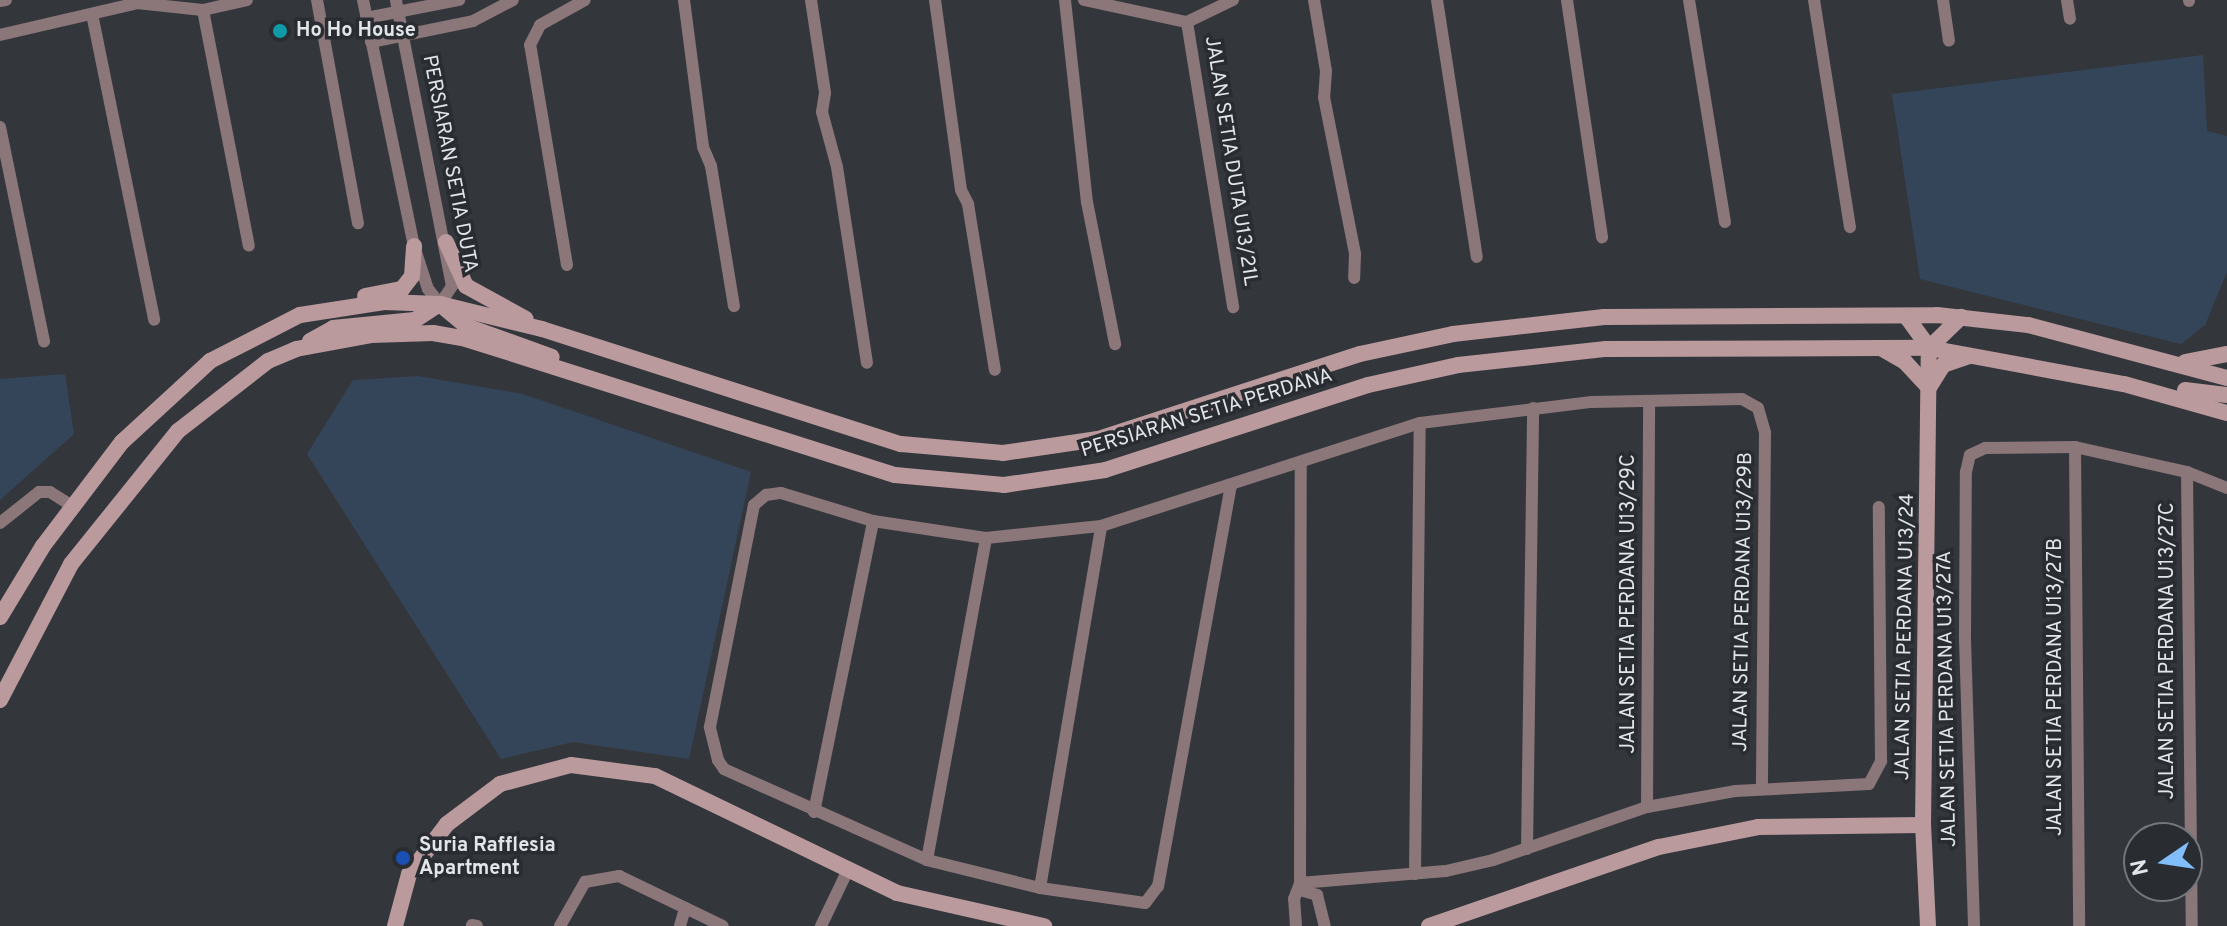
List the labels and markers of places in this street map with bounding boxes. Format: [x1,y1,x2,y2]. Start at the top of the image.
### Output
place label: Ho Ho House [296,19,416,43]
marker: Ho Ho House [271,22,289,40]
place label: Suria Rafflesia Apartment [419,834,556,881]
marker: Suria Rafflesia Apartment [394,849,412,867]

